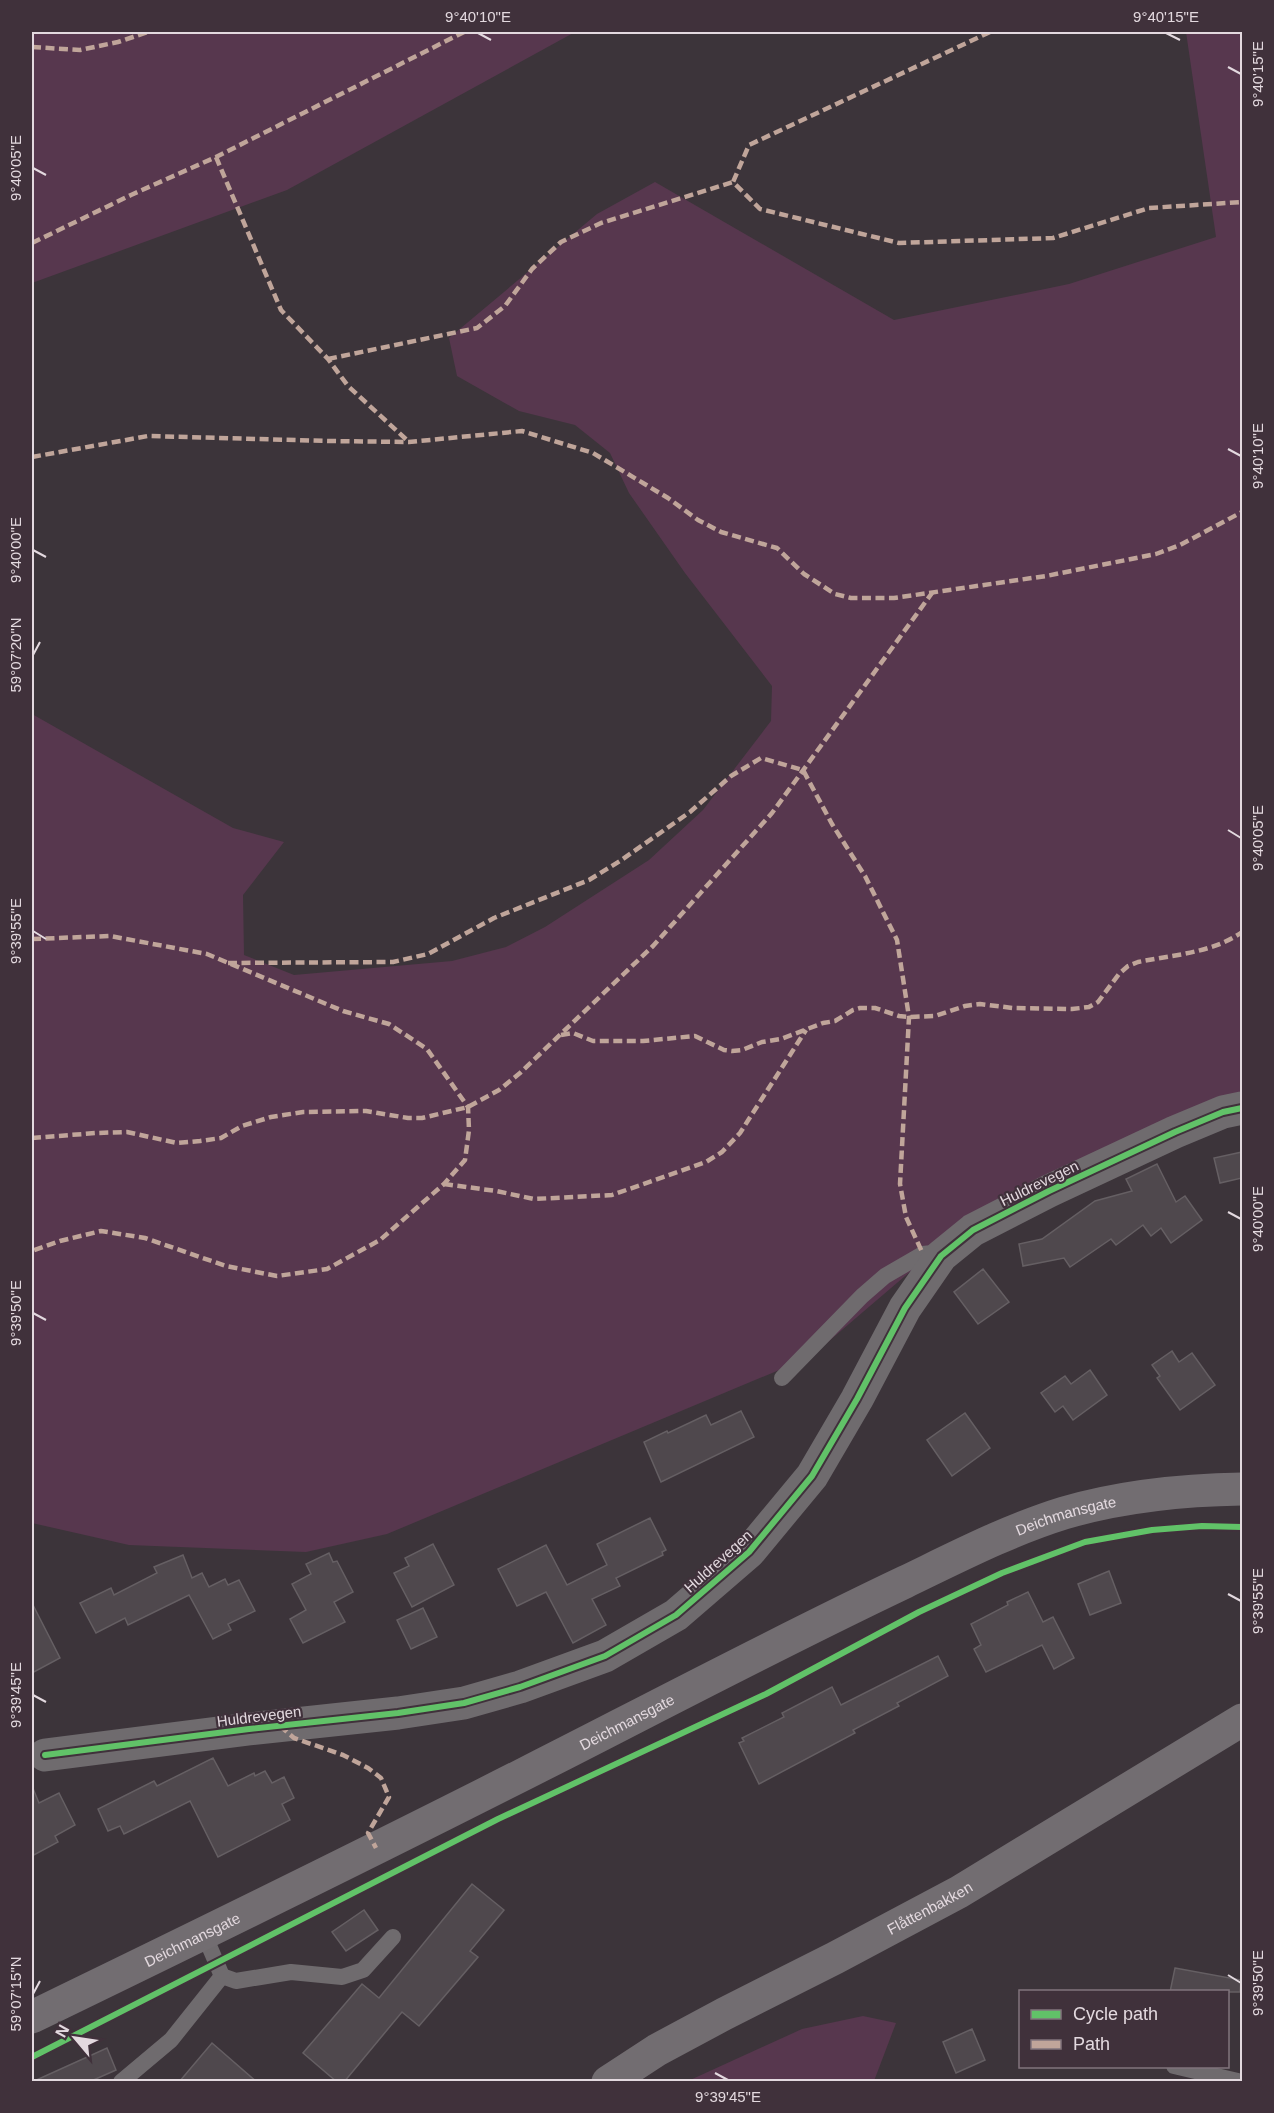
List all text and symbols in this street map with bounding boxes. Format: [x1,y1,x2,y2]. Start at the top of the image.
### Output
text: 9°40'10"E [445,8,511,25]
text: 9°40'15"E [1133,8,1199,25]
text: 9°40'15"E [1249,41,1266,107]
text: 9°40'05"E [7,135,24,201]
text: 9°40'10"E [1249,423,1266,489]
text: 9°40'00"E [7,517,24,583]
text: 59°07'20"N [7,617,24,693]
text: 9°40'05"E [1249,805,1266,871]
text: 9°39'55"E [7,898,24,964]
street label: Huldrevegen [997,1157,1081,1209]
text: 9°40'00"E [1249,1186,1266,1252]
text: 9°39'50"E [7,1280,24,1346]
street label: Deichmansgate [1013,1492,1117,1538]
street label: Huldrevegen [681,1526,755,1596]
text: 9°39'55"E [1249,1568,1266,1634]
text: 9°39'45"E [7,1662,24,1728]
street label: Deichmansgate [576,1690,677,1753]
street label: Huldrevegen [216,1702,302,1730]
street label: Flåttenbakken [884,1878,975,1937]
street label: Deichmansgate [141,1909,243,1970]
text: 9°39'50"E [1249,1950,1266,2016]
text: 59°07'15"N [7,1956,24,2032]
legend [1019,1990,1229,2068]
text: Cycle path [1073,2004,1158,2024]
north arrow [45,2008,105,2068]
text: N [52,2022,73,2040]
text: Path [1073,2034,1110,2054]
text: 9°39'45"E [695,2088,761,2105]

